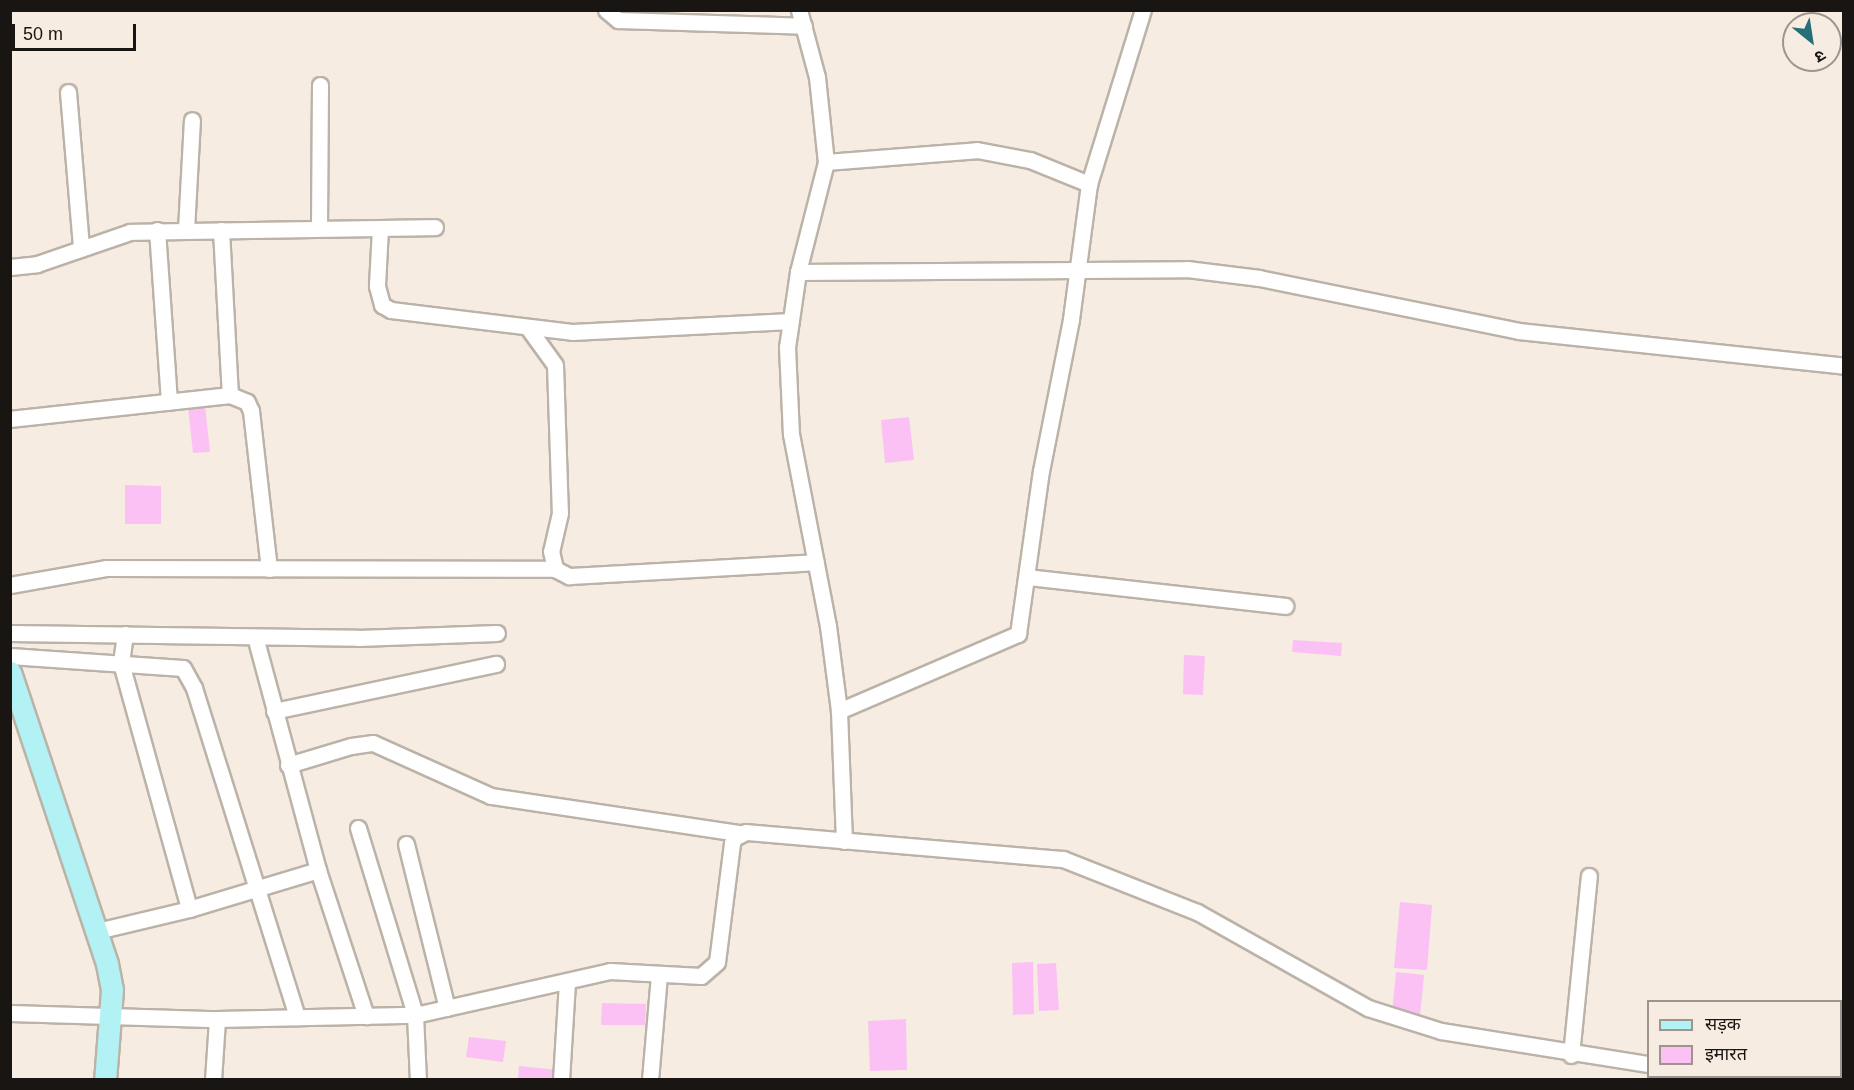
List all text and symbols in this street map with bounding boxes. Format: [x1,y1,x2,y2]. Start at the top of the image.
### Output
scale bar [15,12,140,50]
north arrow [1782,12,1842,72]
text: 50 m [23,24,63,44]
text: उ [1812,47,1829,66]
legend [1647,1000,1842,1078]
text: सड़क [1705,1014,1741,1034]
text: इमारत [1705,1044,1747,1064]

